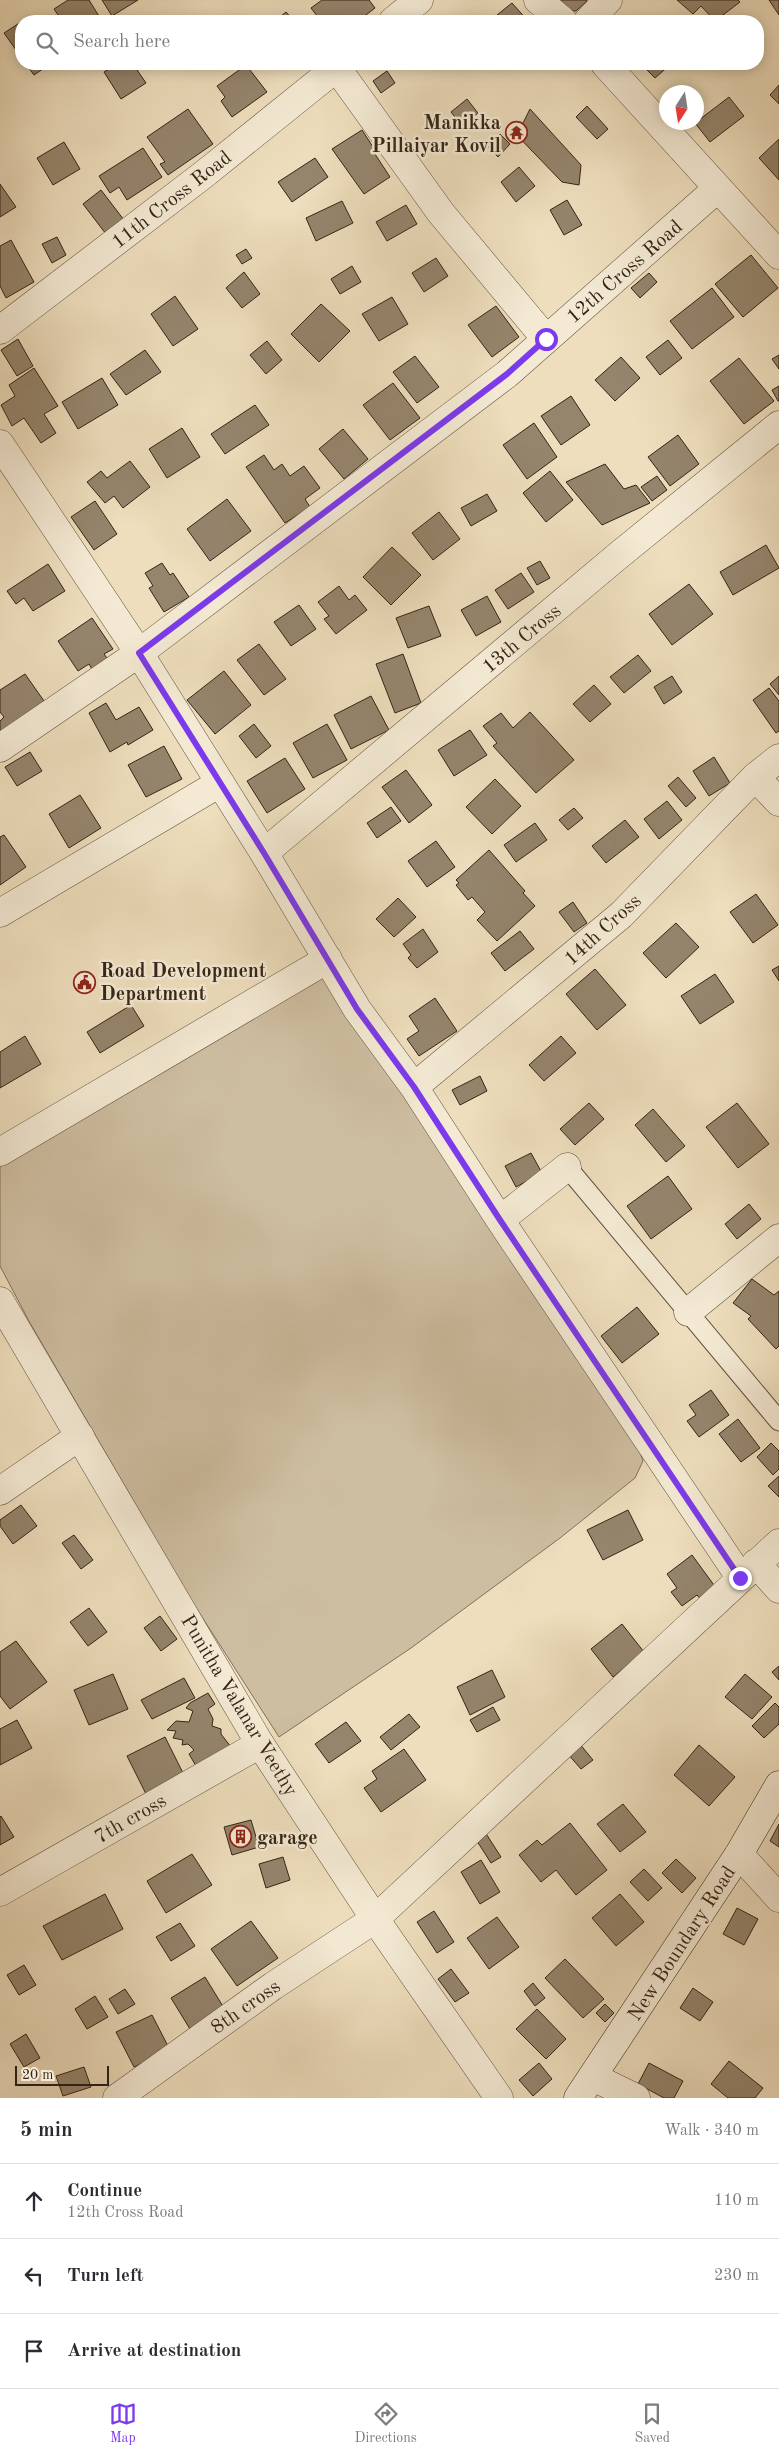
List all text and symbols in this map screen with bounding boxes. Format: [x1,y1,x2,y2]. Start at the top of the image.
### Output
search box [15,15,764,70]
icon: search [33,29,61,57]
text: Search here [73,33,170,52]
north arrow [659,85,704,130]
place label: Manikka Pillaiyar Kovil [372,114,501,157]
temple icon: Manikka Pillaiyar Kovil [505,121,529,145]
street label: 11th Cross Road [109,148,236,253]
street label: 12th Cross Road [564,217,687,328]
route start [535,328,558,351]
street label: 13th Cross [479,601,565,678]
street label: 14th Cross [561,891,646,970]
place label: Road Development Department [100,962,266,1005]
public building icon: Road Development Department [72,970,96,994]
route end [729,1567,752,1590]
street label: Punitha Valanar Veethy [176,1612,301,1801]
street label: 7th cross [92,1791,170,1848]
building icon: garage [229,1825,253,1849]
place label: garage [257,1829,318,1849]
street label: New Boundary Road [625,1863,740,2025]
street label: 8th cross [208,1977,284,2039]
scale bar [15,2063,109,2086]
text: 20 m [22,2068,53,2082]
text: 5 min [20,2120,73,2141]
text: Walk · 340 m [664,2123,759,2139]
text: Continue [67,2182,142,2201]
icon: ahead [20,2187,48,2215]
text: 110 m [714,2193,759,2209]
text: 12th Cross Road [67,2205,184,2221]
icon: left [20,2262,48,2290]
text: Turn left [67,2267,144,2286]
text: 230 m [714,2268,759,2284]
icon: arrive [20,2337,48,2365]
text: Arrive at destination [67,2342,241,2361]
tab: Map [109,2400,137,2447]
tab: Directions [355,2400,417,2447]
tab: Saved [634,2400,670,2447]

